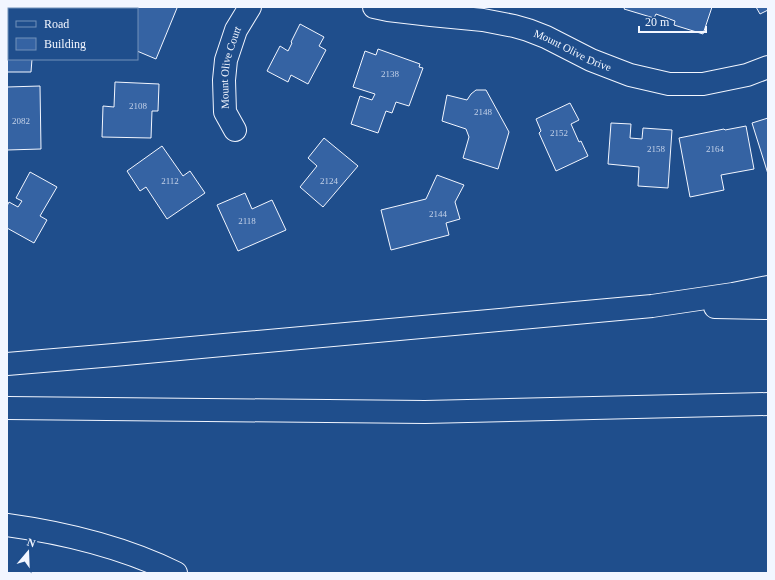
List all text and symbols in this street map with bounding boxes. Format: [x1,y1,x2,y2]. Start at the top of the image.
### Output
legend [8,8,138,60]
scale bar [639,8,706,34]
text: 20 m [645,15,670,29]
text: Road [44,17,69,31]
street label: Mount Olive Court [218,24,243,109]
street label: Mount Olive Drive [532,27,613,73]
text: Building [44,37,86,51]
house number: 2138 [381,69,400,79]
house number: 2108 [129,101,148,111]
house number: 2148 [474,107,493,117]
house number: 2082 [12,116,30,126]
house number: 2152 [550,128,568,138]
house number: 2158 [647,144,666,154]
house number: 2164 [706,144,725,154]
house number: 2112 [161,176,179,186]
house number: 2124 [320,176,339,186]
house number: 2144 [429,209,448,219]
house number: 2118 [238,216,256,226]
north arrow [8,532,48,572]
text: N [26,536,37,550]

